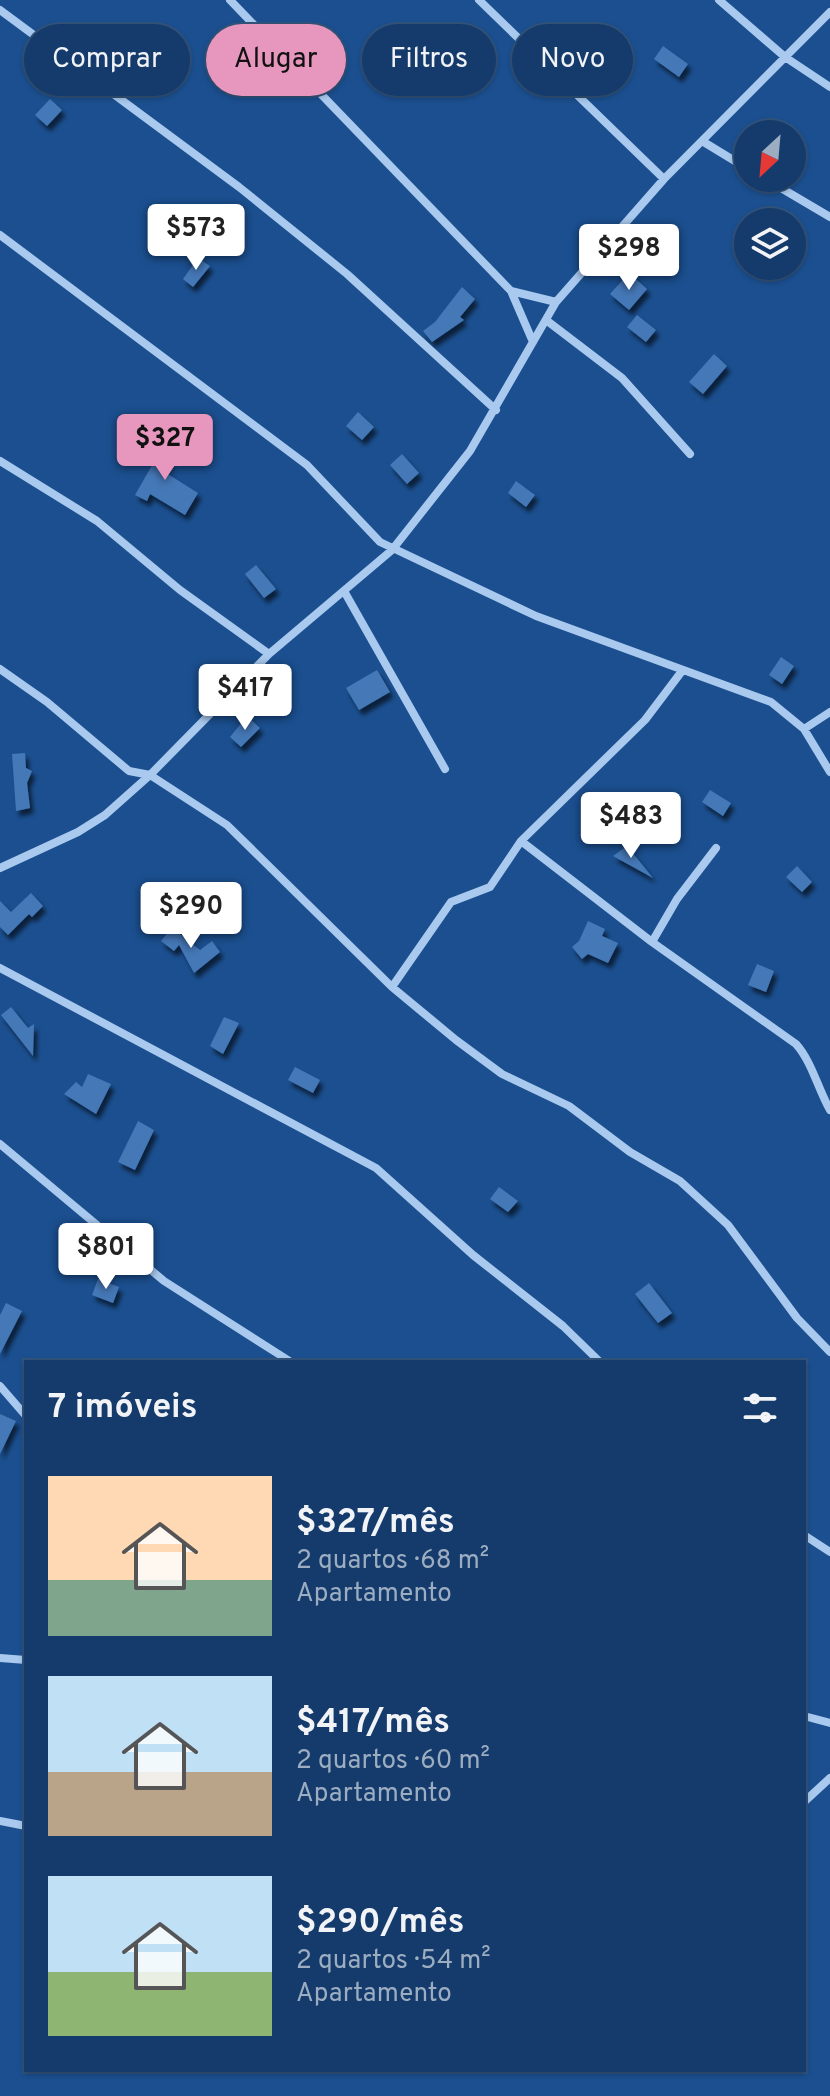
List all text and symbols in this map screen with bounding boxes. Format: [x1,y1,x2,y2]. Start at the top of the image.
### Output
chip: Comprar [24,24,190,96]
chip: Alugar [206,24,346,96]
chip: Filtros [362,24,496,96]
chip: Novo [512,24,633,96]
north arrow [734,120,806,192]
map controls [734,120,806,280]
pin: $573 [149,204,243,272]
button: layers [734,208,806,280]
text: $573 [166,213,226,246]
pin: $298 [582,224,676,292]
text: $298 [597,233,661,266]
pin: $327 [118,414,212,482]
text: $327 [135,423,195,456]
pin: $417 [198,664,292,732]
text: $417 [217,673,273,706]
pin: $483 [584,792,678,860]
text: $483 [599,801,663,834]
pin: $290 [144,882,238,950]
text: $290 [159,891,223,924]
pin: $801 [59,1223,153,1291]
text: $801 [76,1232,136,1265]
icon: filters [738,1386,782,1430]
text: 7 imóveis [48,1387,197,1430]
text: $327/mês [296,1502,455,1545]
icon: home [112,1508,208,1604]
text: 2 quartos · 68 m² [296,1545,489,1578]
text: Apartamento [296,1578,452,1611]
text: $417/mês [296,1702,450,1745]
icon: home [112,1708,208,1804]
text: 2 quartos · 60 m² [296,1745,490,1778]
text: Apartamento [296,1778,452,1811]
text: $290/mês [296,1902,464,1945]
icon: home [112,1908,208,2004]
text: 2 quartos · 54 m² [296,1945,491,1978]
text: Apartamento [296,1978,452,2011]

